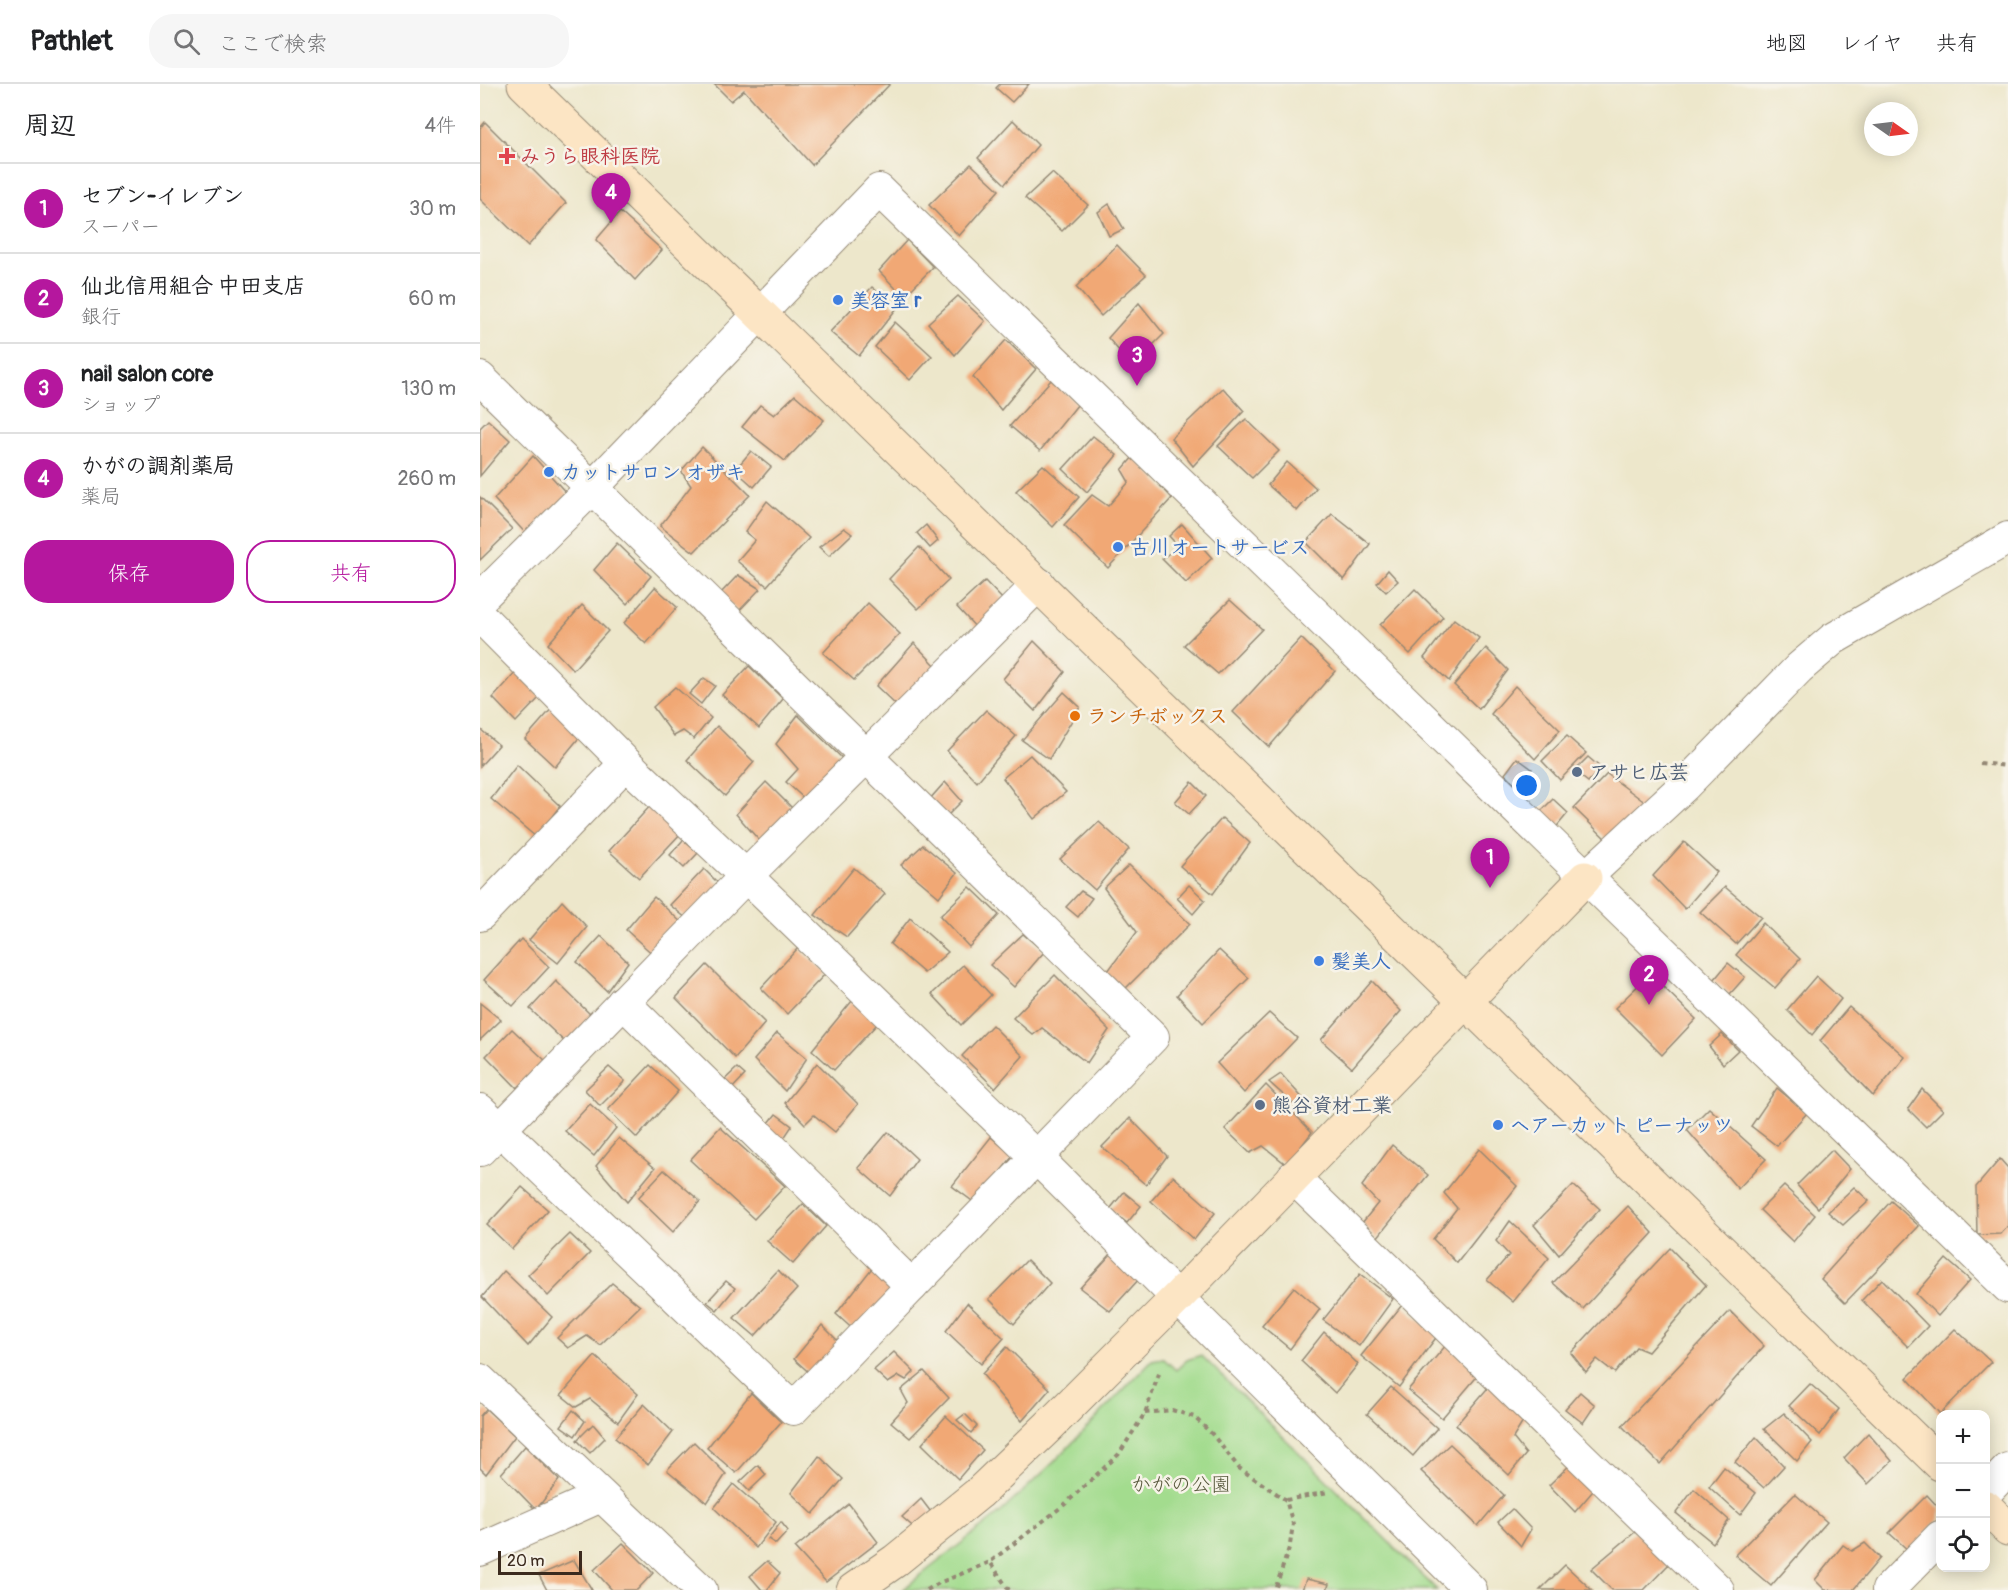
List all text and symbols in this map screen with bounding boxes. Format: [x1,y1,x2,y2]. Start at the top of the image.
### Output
search box [149,14,569,68]
text: Pathlet [30,24,113,59]
icon: search [170,25,203,58]
text: ここで検索 [218,30,328,58]
text: 地図 [1766,30,1808,57]
text: レイヤ [1841,30,1903,57]
text: 共有 [1936,30,1978,57]
north arrow [1864,102,1918,156]
text: 周辺 [24,110,76,142]
text: 4件 [424,113,456,138]
place label: みうら眼科医院 [520,144,660,169]
marker: みうら眼科医院 [498,147,516,165]
pin: 4 [592,174,630,223]
text: セブン-イレブン [81,182,244,210]
text: 1 [40,196,47,221]
text: 30 m [409,196,456,221]
text: スーパー [81,214,160,239]
text: 仙北信用組合 中田支店 [81,272,306,300]
text: 2 [38,286,49,311]
text: 60 m [409,286,456,311]
place label: 美容室 r [850,288,922,313]
marker: 美容室 r [831,293,845,307]
text: 銀行 [81,304,121,329]
pin: 3 [1118,336,1156,386]
text: nail salon core [81,360,213,388]
text: 3 [38,376,49,401]
text: 130 m [401,376,456,401]
text: ショップ [81,392,160,417]
text: かがの調剤薬局 [81,452,235,480]
place label: カットサロン オザキ [561,460,745,485]
marker: カットサロン オザキ [542,465,556,479]
text: 4 [38,466,49,491]
text: 260 m [397,466,456,491]
text: 薬局 [81,484,121,509]
place label: 古川オートサービス [1130,535,1310,560]
button: 保存 [24,540,234,603]
button: 共有 [246,540,456,603]
marker: 古川オートサービス [1111,540,1125,554]
place label: ランチボックス [1087,704,1228,729]
marker: ランチボックス [1068,709,1082,723]
place label: アサヒ広芸 [1589,760,1689,785]
marker: アサヒ広芸 [1570,765,1584,779]
your location [1512,771,1541,800]
pin: 1 [1470,838,1510,888]
place label: 髪美人 [1331,949,1391,974]
marker: 髪美人 [1312,954,1326,968]
pin: 2 [1630,956,1668,1005]
place label: 熊谷資材工業 [1272,1093,1392,1118]
marker: 熊谷資材工業 [1253,1098,1267,1112]
place label: ヘアーカット ピーナッツ [1510,1113,1733,1138]
marker: ヘアーカット ピーナッツ [1491,1118,1505,1132]
map controls [1936,1410,1990,1572]
button: + [1936,1410,1990,1464]
button: − [1936,1464,1990,1518]
park label: かがの公園 [1131,1472,1231,1497]
button: locate [1936,1518,1990,1572]
scale bar [498,1548,582,1576]
text: 20 m [507,1551,545,1571]

